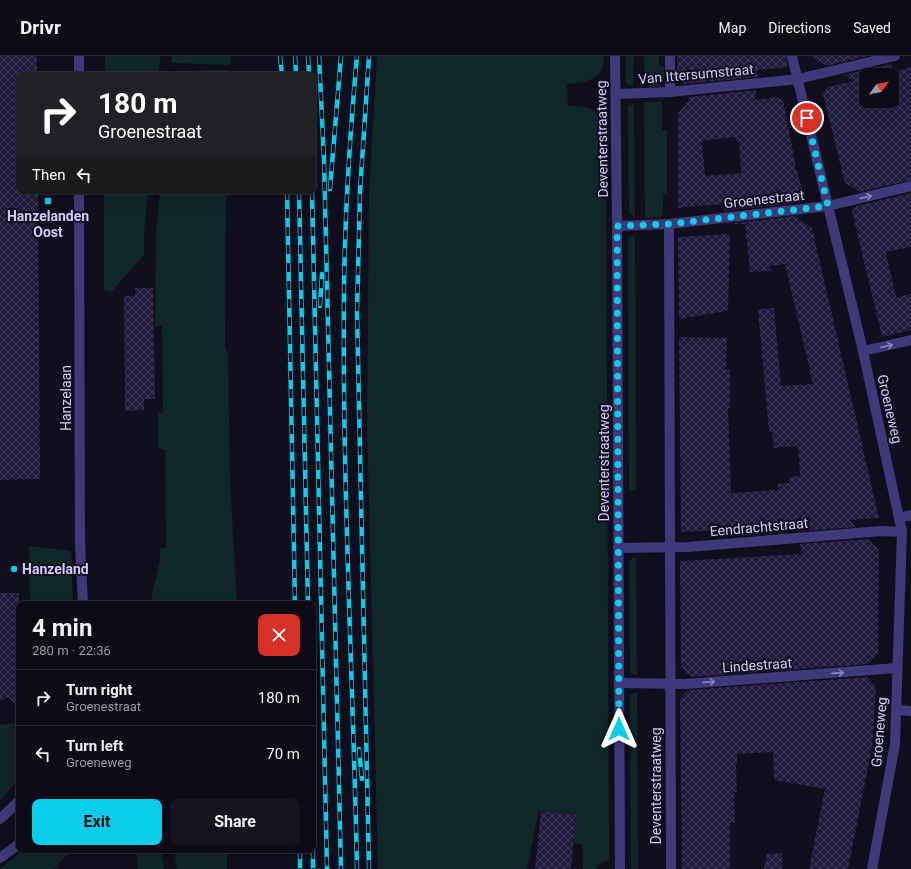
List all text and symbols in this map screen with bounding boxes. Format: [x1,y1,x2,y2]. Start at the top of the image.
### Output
text: Drivr [20,16,61,39]
text: Map [719,20,746,36]
text: Directions [768,20,831,36]
text: Saved [853,20,891,36]
street label: Van Ittersumstraat [638,61,755,87]
north arrow [859,68,899,108]
map controls [859,68,899,108]
street label: Deventerstraatweg [593,80,611,198]
text: 180 m [98,87,177,120]
icon: right [32,88,84,140]
pin [790,101,824,135]
icon: arrive [796,107,818,129]
text: Groenestraat [98,121,202,142]
icon: left [73,164,95,186]
text: Then [32,166,65,184]
street label: Groenestraat [723,187,805,211]
one-way arrow [859,192,872,200]
marker: Hanzelanden Oost [43,196,53,206]
place label: Hanzelanden Oost [7,208,89,240]
one-way arrow [880,341,893,349]
street label: Hanzelaan [58,365,74,431]
street label: Groeneweg [874,373,906,445]
street label: Deventerstraatweg [596,404,612,522]
street label: Eendrachtstraat [709,515,809,539]
place label: Hanzeland [22,561,89,577]
marker: Hanzeland [9,564,19,574]
text: 4 min [32,614,92,642]
button: close [258,614,300,656]
text: 280 m · 22:36 [32,643,111,658]
street label: Lindestraat [721,655,793,675]
one-way arrow [831,669,844,676]
one-way arrow [702,679,715,686]
text: Turn right [66,681,132,699]
icon: right [32,687,54,709]
text: 180 m [258,689,300,707]
street label: Groeneweg [868,696,890,768]
text: Groenestraat [66,699,141,714]
position arrow [598,708,640,750]
street label: Deventerstraatweg [648,727,664,845]
text: Turn left [66,737,123,755]
icon: left [32,743,54,765]
text: 70 m [266,745,300,763]
text: Groeneweg [66,755,131,770]
button: Exit [32,799,162,845]
button: Share [170,799,300,845]

